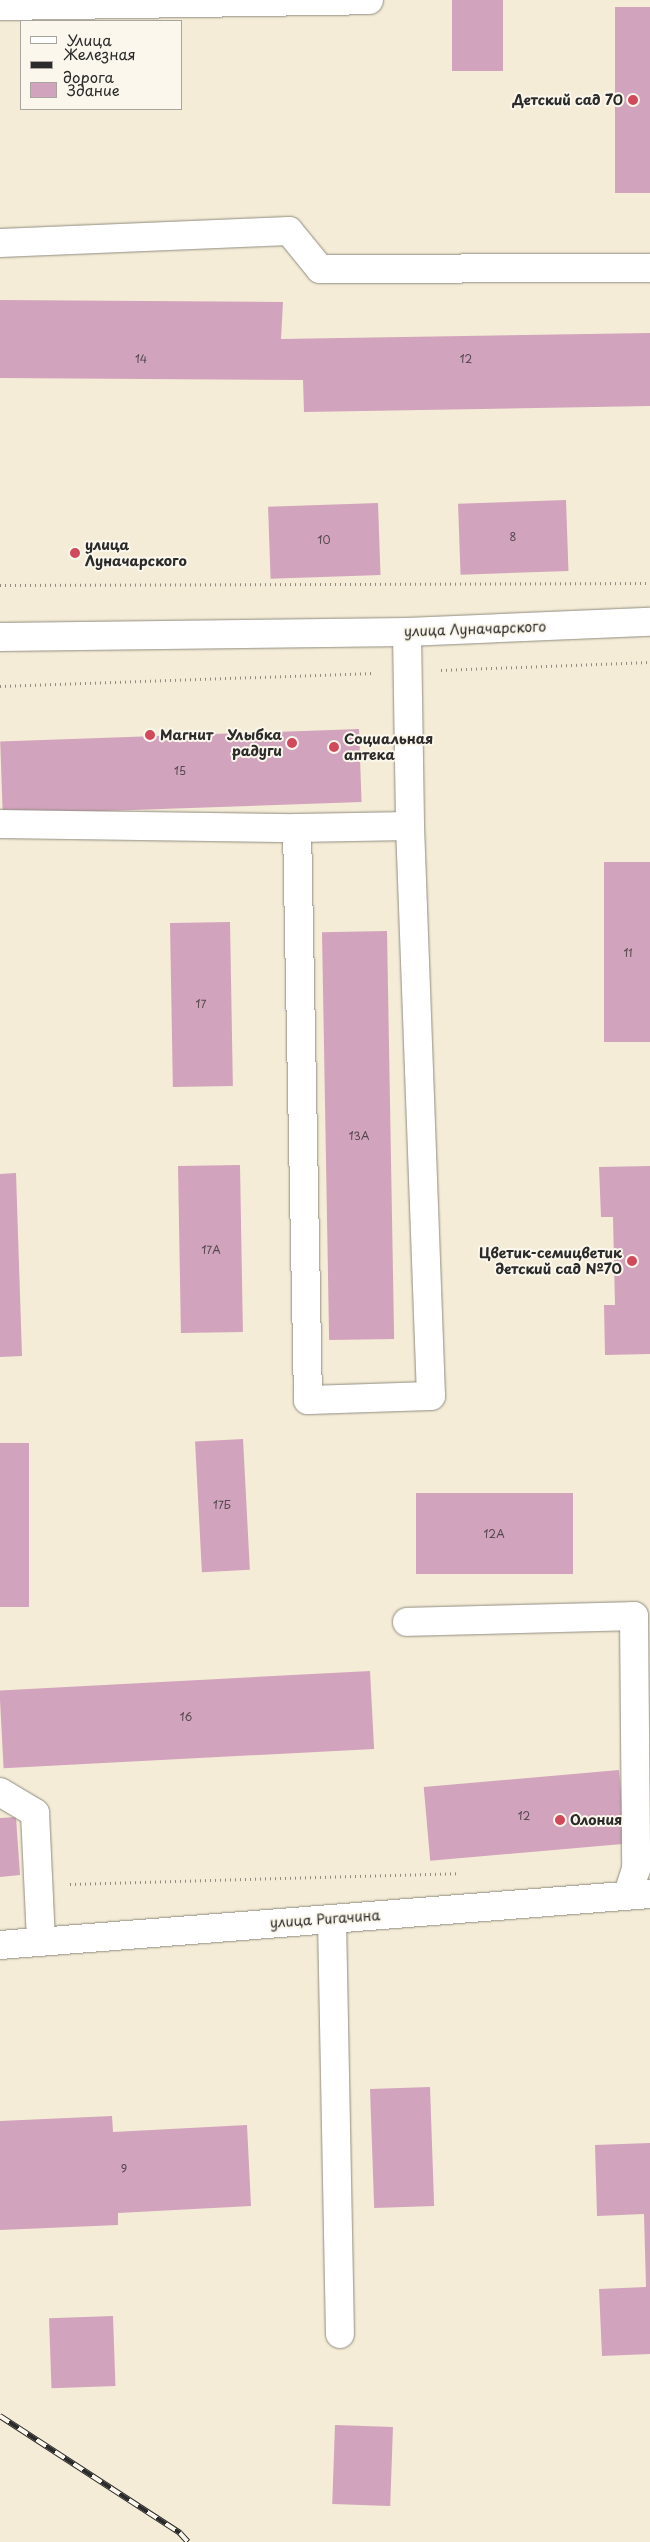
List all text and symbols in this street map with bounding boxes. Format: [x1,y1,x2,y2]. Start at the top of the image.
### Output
legend [20,20,182,110]
text: Улица [67,28,112,51]
text: Железная дорога [63,42,136,88]
text: Здание [67,78,120,101]
place label: Детский сад 70 [512,92,623,108]
marker: Детский сад 70 [627,94,639,106]
house number: 14 [135,352,147,366]
house number: 12 [460,352,472,366]
house number: 8 [510,530,516,544]
house number: 10 [318,533,330,547]
place label: улица Луначарского [85,537,187,570]
marker: улица Луначарского [69,547,81,559]
street label: улица Луначарского [403,618,547,640]
place label: Магнит [160,727,213,743]
place label: Улыбка радуги [227,727,282,760]
marker: Магнит [144,729,156,741]
place label: Социальная аптека [344,731,433,764]
marker: Улыбка радуги [286,737,298,749]
marker: Социальная аптека [328,741,340,753]
house number: 15 [174,764,186,778]
house number: 11 [623,946,633,960]
house number: 17 [196,997,206,1011]
house number: 13А [349,1129,369,1143]
house number: 17А [201,1243,221,1257]
place label: Цветик-семицветик детский сад №70 [479,1245,622,1278]
marker: Цветик-семицветик детский сад №70 [626,1255,638,1267]
house number: 17Б [213,1498,231,1512]
house number: 12А [483,1527,505,1541]
house number: 16 [180,1710,192,1724]
house number: 12 [518,1809,530,1823]
place label: Олония [570,1812,622,1828]
marker: Олония [554,1814,566,1826]
street label: улица Ригачина [269,1907,381,1931]
house number: 9 [121,2162,127,2176]

